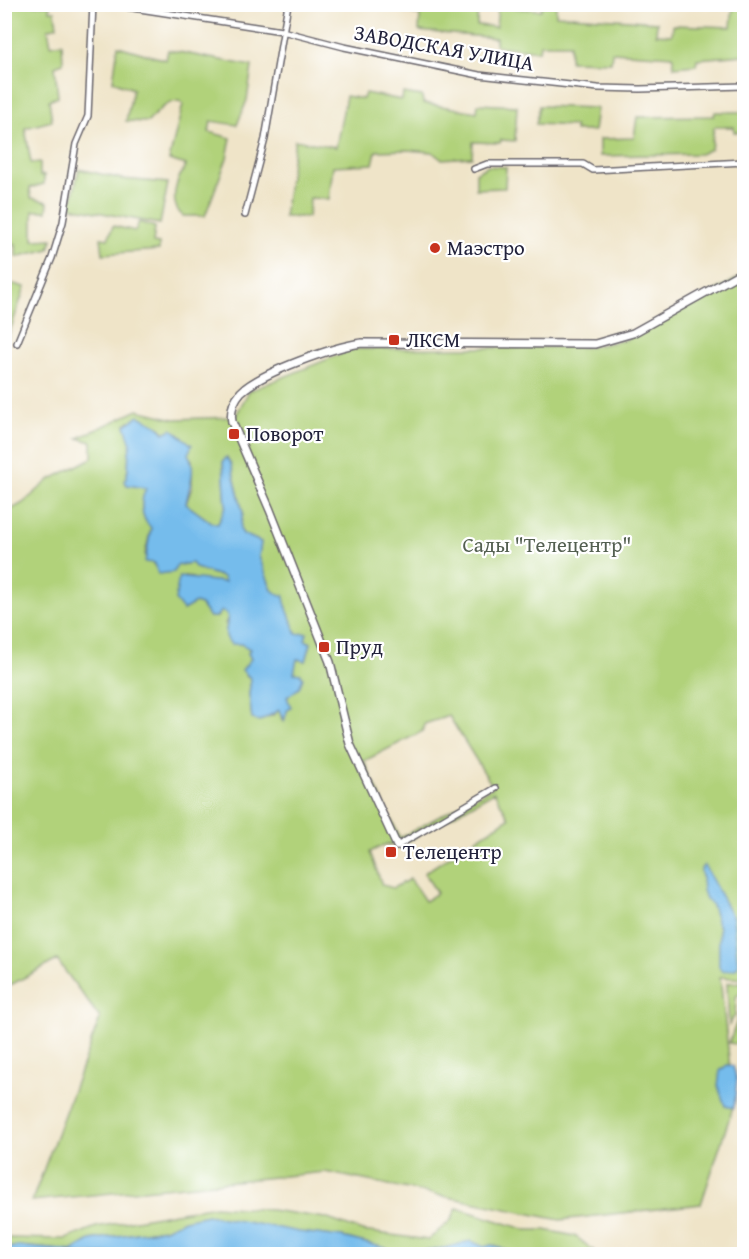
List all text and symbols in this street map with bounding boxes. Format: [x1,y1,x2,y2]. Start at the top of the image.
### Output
street label: ЗАВОДСКАЯ УЛИЦА [352,16,537,79]
place label: Маэстро [447,232,525,263]
marker: Маэстро [428,241,442,255]
place label: ЛКСМ [406,324,460,355]
marker: ЛКСМ [387,333,401,347]
place label: Поворот [246,418,323,449]
marker: Поворот [227,427,241,441]
park label: Сады "Телецентр" [462,529,632,560]
place label: Пруд [336,631,384,662]
marker: Пруд [317,640,331,654]
place label: Телецентр [403,836,502,867]
marker: Телецентр [384,845,398,859]

